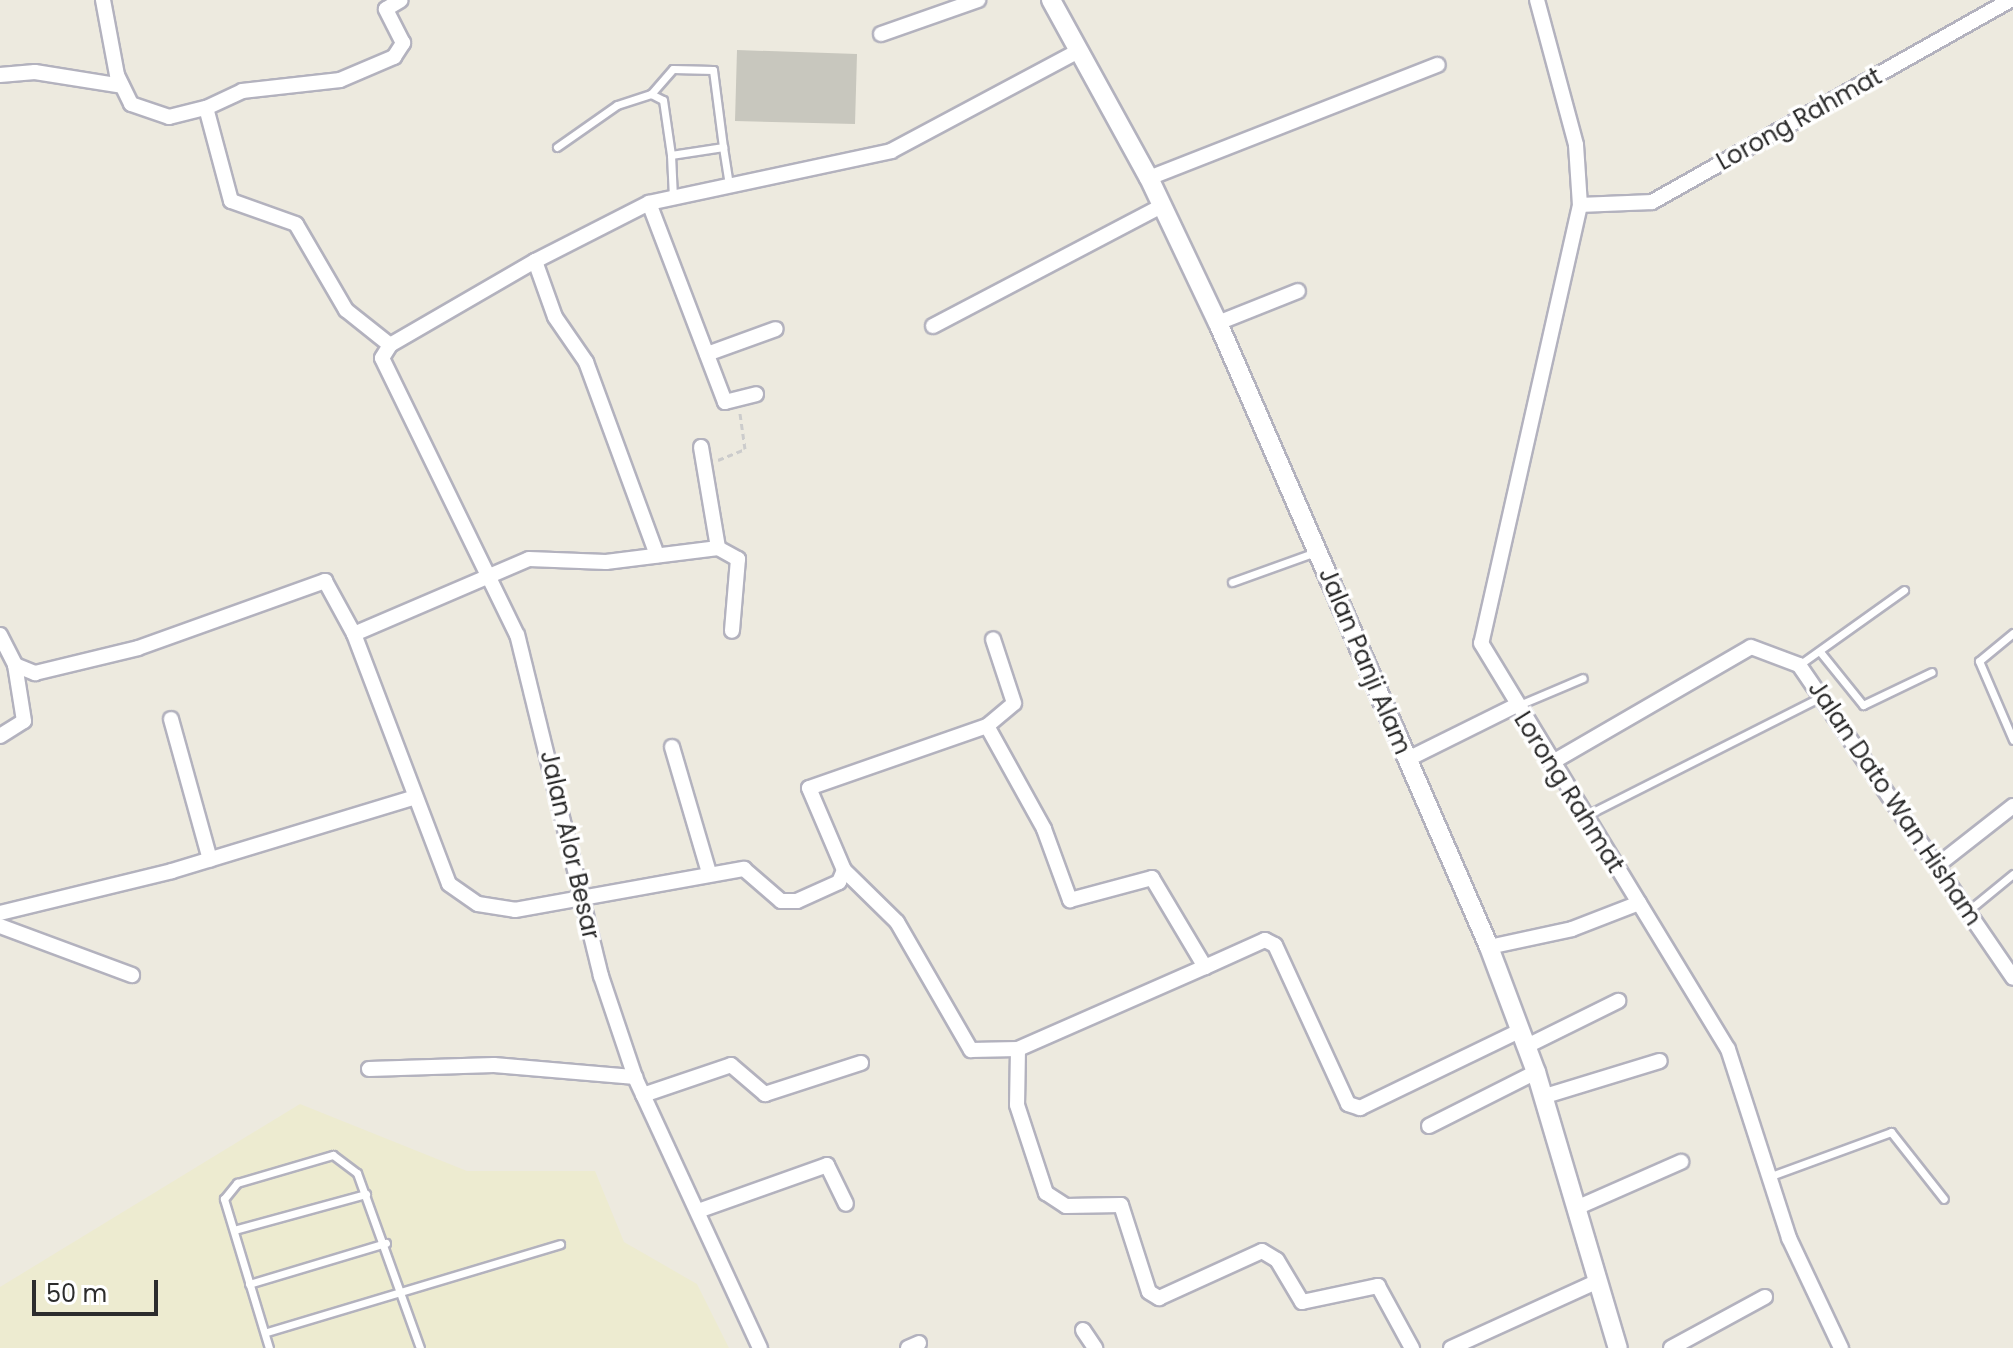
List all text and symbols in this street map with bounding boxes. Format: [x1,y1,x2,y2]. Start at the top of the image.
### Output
street label: Lorong Rahmat [1712,62,1886,176]
street label: Jalan Panji Alam [1313,564,1417,758]
street label: Jalan Dato Wan Hisham [1802,675,1988,931]
street label: Lorong Rahmat [1508,706,1630,878]
street label: Jalan Alor Besar [534,748,606,942]
scale bar [36,1264,162,1314]
text: 50 m [46,1277,107,1310]

